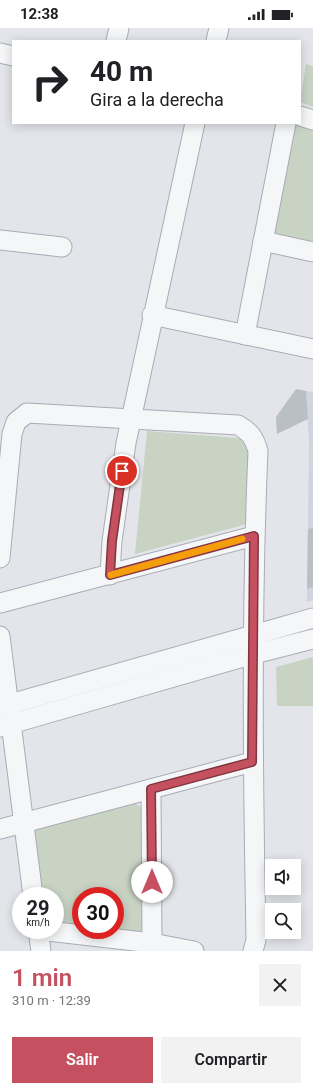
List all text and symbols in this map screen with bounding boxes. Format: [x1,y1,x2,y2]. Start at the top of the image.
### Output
text: 12:38 [20,5,59,23]
text: 40 m [90,55,153,88]
icon: right [24,56,76,108]
text: Gira a la derecha [90,89,224,110]
pin [105,454,139,488]
icon: arrive [111,460,133,482]
map controls [265,859,301,939]
button: sound [265,859,301,895]
position arrow [131,861,173,903]
speed limit sign: 30 [72,887,124,939]
text: 29 [27,896,49,920]
button: search [265,903,301,939]
text: km/h [26,917,50,928]
text: 1 min [12,964,72,992]
button: close [259,964,301,1006]
text: 310 m · 12:39 [12,993,91,1008]
button: Salir [12,1037,153,1083]
button: Compartir [161,1037,301,1083]

